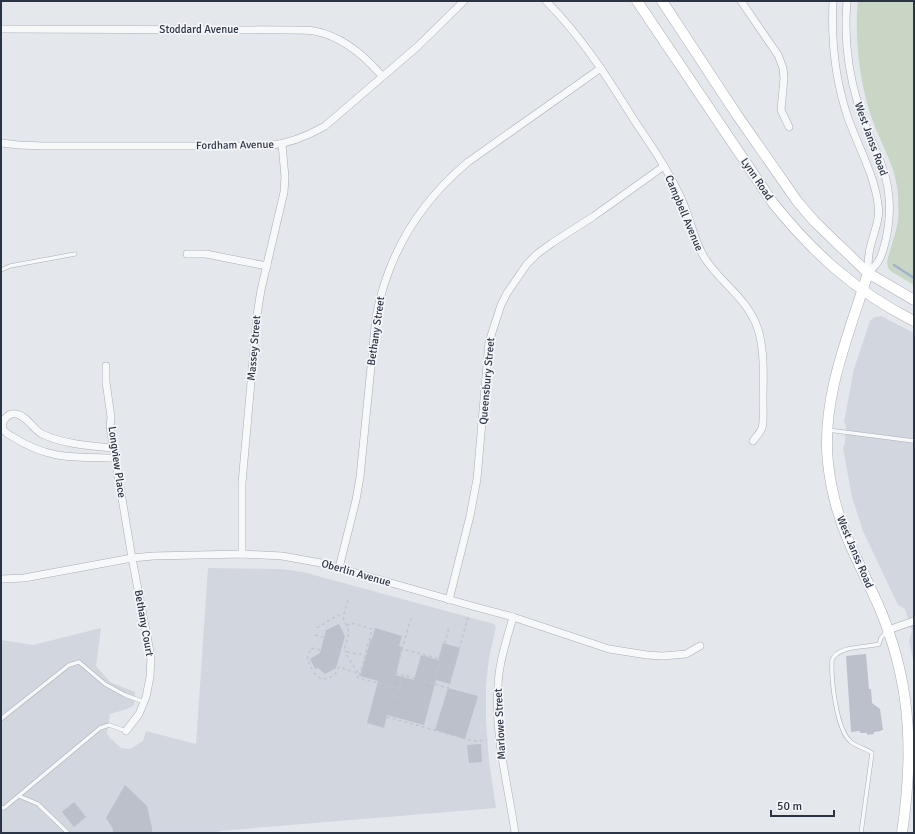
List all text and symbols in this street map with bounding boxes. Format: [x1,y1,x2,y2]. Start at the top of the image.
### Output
street label: Stoddard Avenue [159,23,239,36]
street label: West Janss Road [852,100,890,178]
street label: Fordham Avenue [196,138,274,152]
street label: Lynn Road [738,155,776,203]
street label: Campbell Avenue [662,173,706,253]
street label: Bethany Street [365,295,387,366]
street label: Massey Street [245,315,263,381]
street label: Queensbury Street [477,337,497,425]
street label: Longview Place [106,425,128,499]
street label: West Janss Road [834,514,876,590]
street label: Oberlin Avenue [320,557,392,589]
street label: Bethany Court [132,589,156,657]
street label: Marlowe Street [492,688,508,760]
scale bar [771,792,834,818]
text: 50 m [777,799,802,814]

